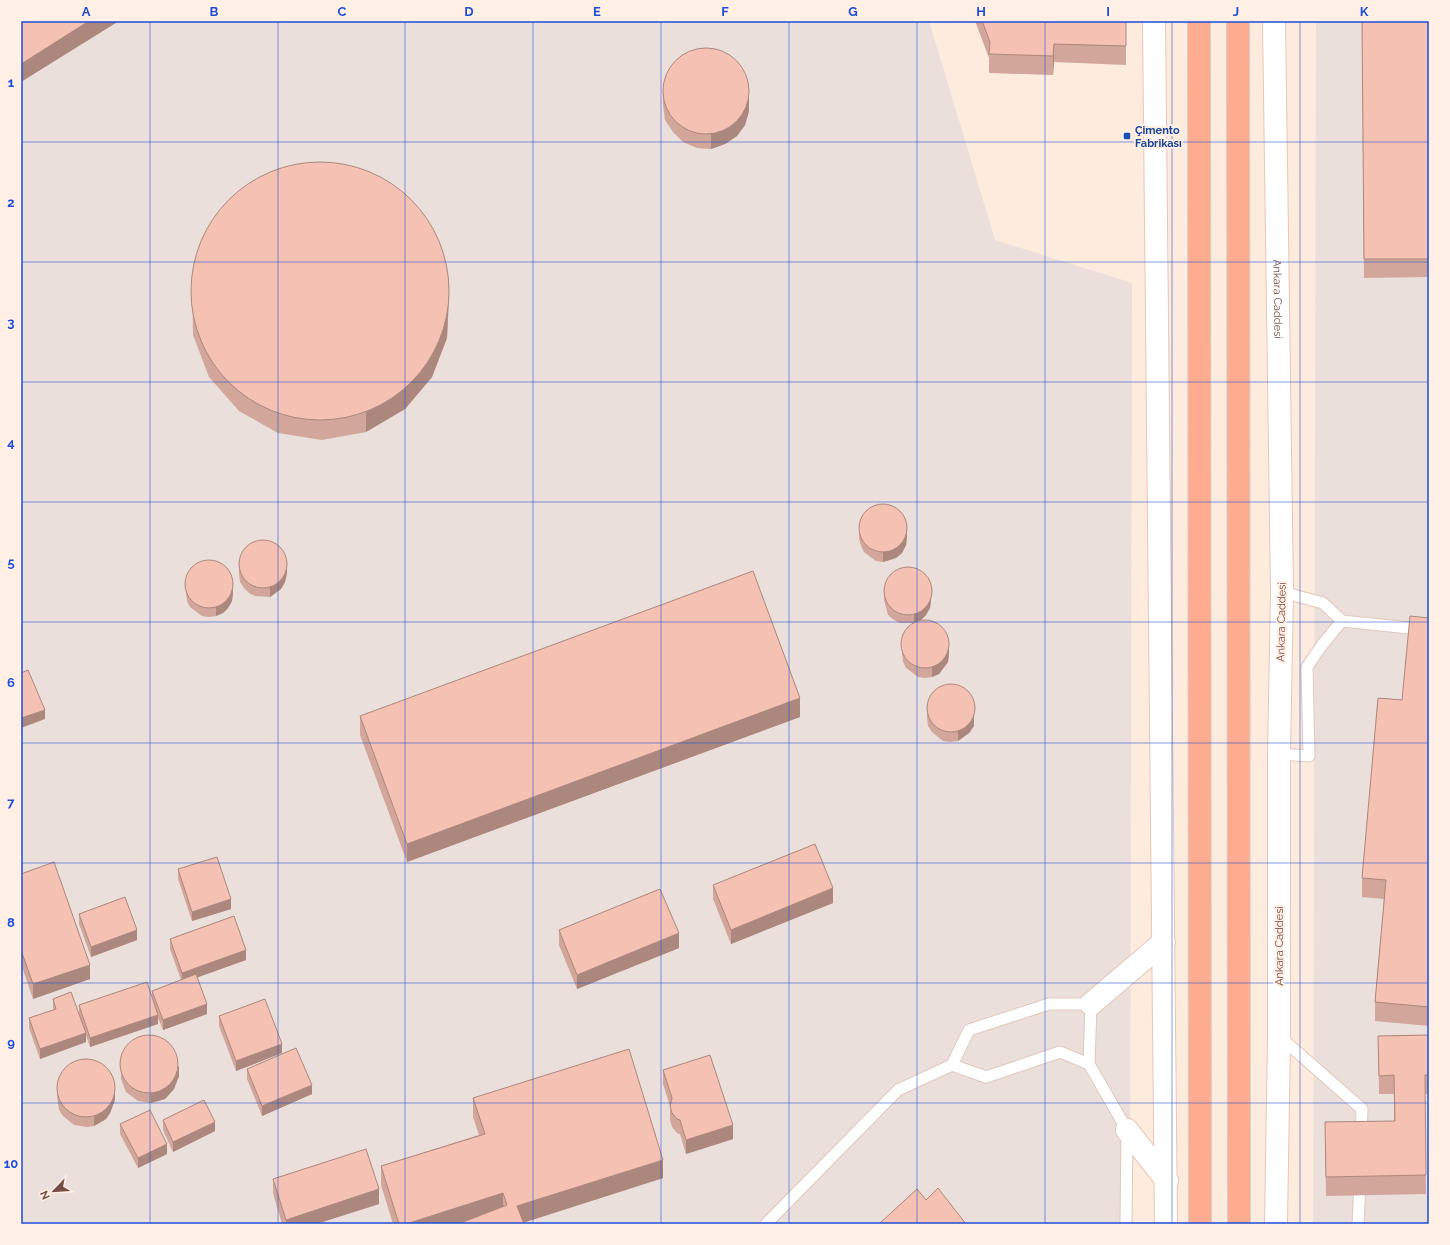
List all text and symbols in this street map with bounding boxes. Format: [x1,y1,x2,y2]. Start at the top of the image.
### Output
text: A [82,4,91,19]
text: B [210,4,219,19]
text: C [338,4,347,19]
text: D [464,4,474,19]
text: E [593,4,601,19]
text: F [721,4,729,19]
text: G [848,4,858,19]
text: H [976,4,986,19]
text: I [1106,4,1110,19]
text: J [1233,4,1239,19]
text: K [1360,4,1369,19]
text: 1 [8,75,15,90]
place label: Çimento Fabrikası [1135,124,1182,150]
marker: Çimento Fabrikası [1122,131,1132,141]
text: 2 [7,195,15,210]
street label: Ankara Caddesi [1270,259,1284,339]
text: 3 [7,315,15,330]
text: 4 [7,435,15,450]
text: 5 [7,555,15,570]
street label: Ankara Caddesi [1274,582,1289,662]
text: 6 [7,675,15,690]
text: 7 [7,795,15,810]
street label: Ankara Caddesi [1273,906,1286,986]
text: 8 [7,915,15,930]
text: 9 [7,1035,15,1050]
text: 10 [4,1156,18,1171]
north arrow [34,1171,74,1211]
text: N [38,1188,53,1202]

